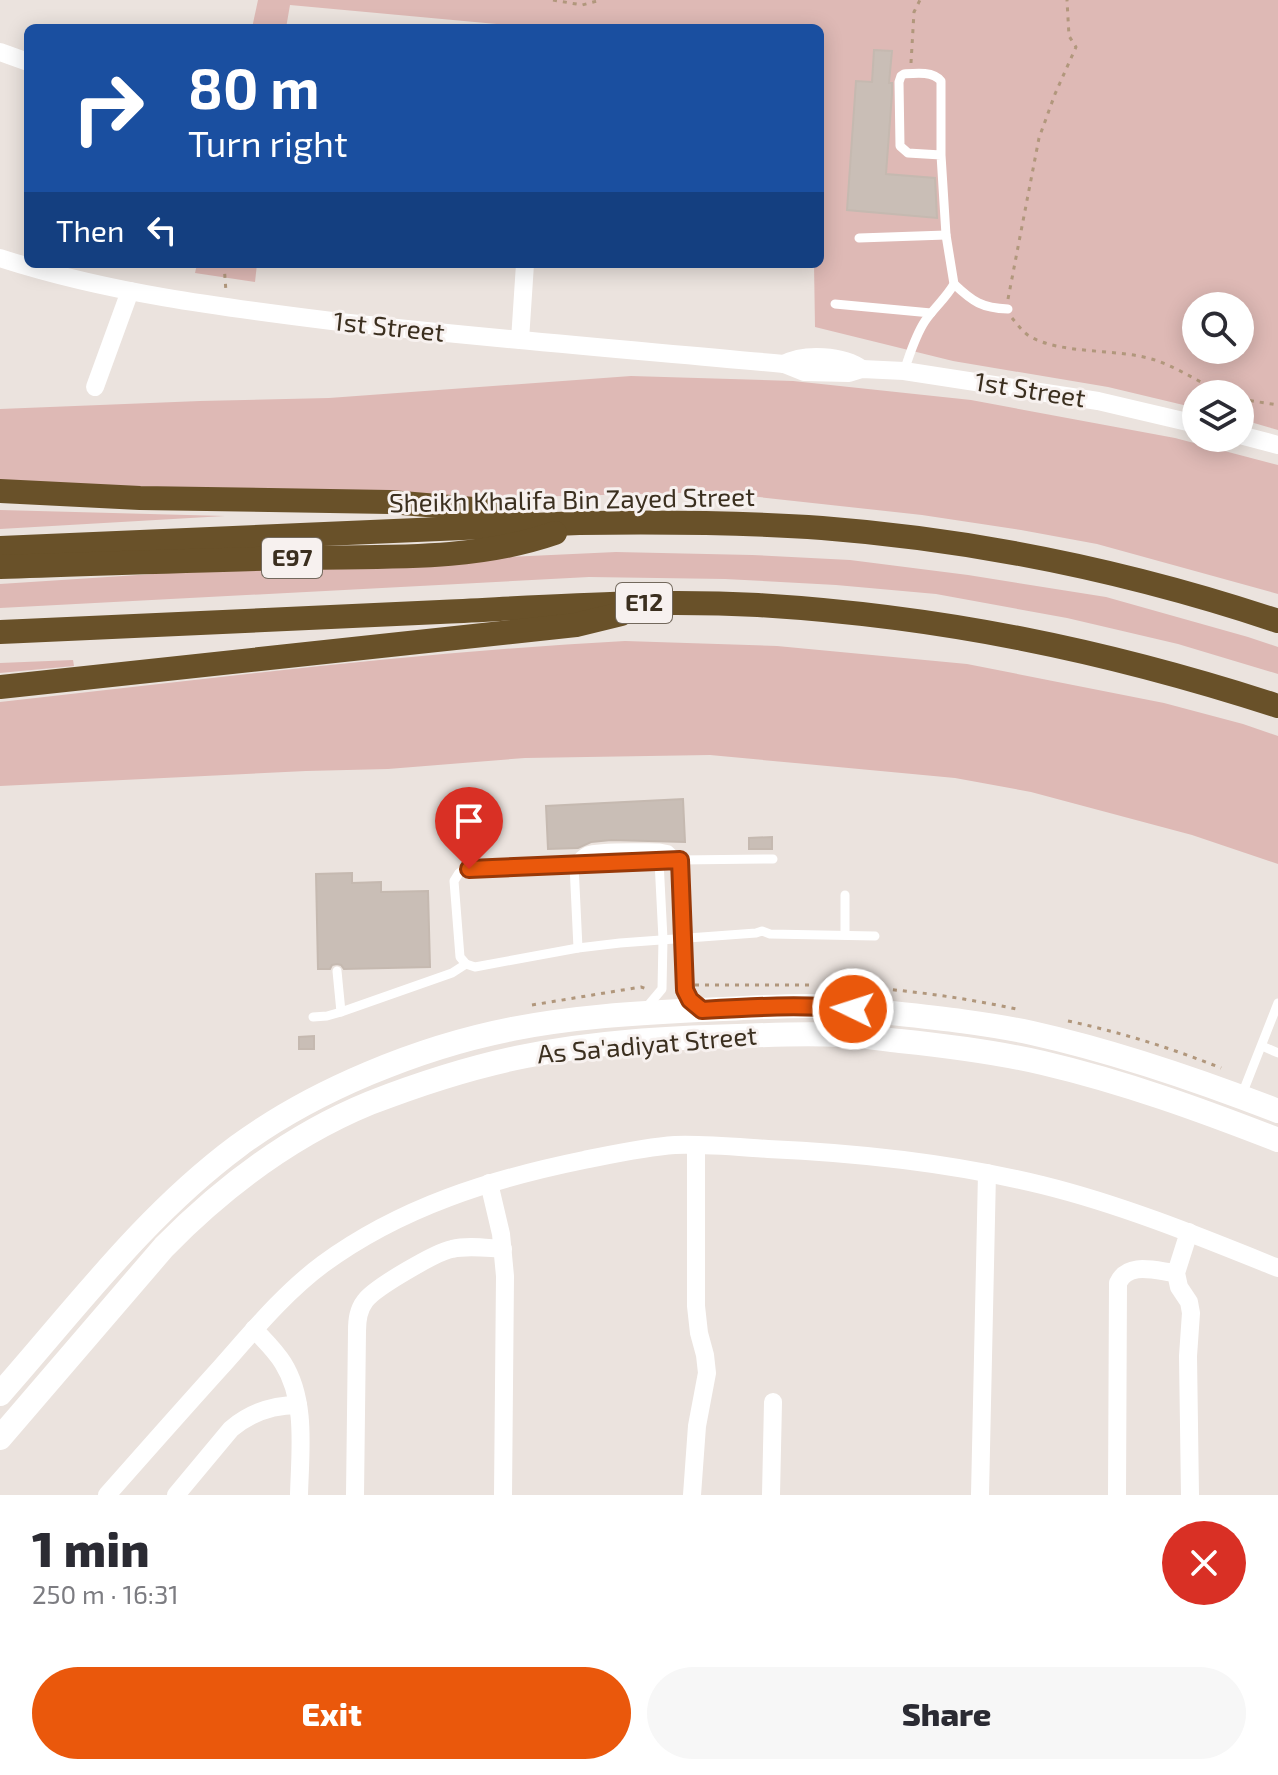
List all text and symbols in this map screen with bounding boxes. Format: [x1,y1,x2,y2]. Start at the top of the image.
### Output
text: 80 m [188,53,320,120]
icon: right [56,56,160,160]
text: Turn right [188,121,348,164]
icon: left [140,208,184,252]
text: Then [56,212,124,248]
map controls [1182,292,1254,452]
button: search [1182,292,1254,364]
street label: 1st Street [332,304,446,347]
street label: 1st Street [973,364,1088,413]
button: layers [1182,380,1254,452]
street label: Sheikh Khalifa Bin Zayed Street [389,480,755,517]
road number: E97 [262,538,322,578]
road number: E12 [616,583,672,623]
pin [435,787,503,869]
icon: arrive [447,799,491,843]
position arrow [811,967,895,1051]
street label: As Sa'adiyat Street [536,1018,758,1069]
text: 1 min [32,1519,150,1577]
button: close [1162,1521,1246,1605]
text: 250 m · 16:31 [32,1578,179,1609]
button: Exit [32,1667,631,1759]
button: Share [647,1667,1246,1759]

